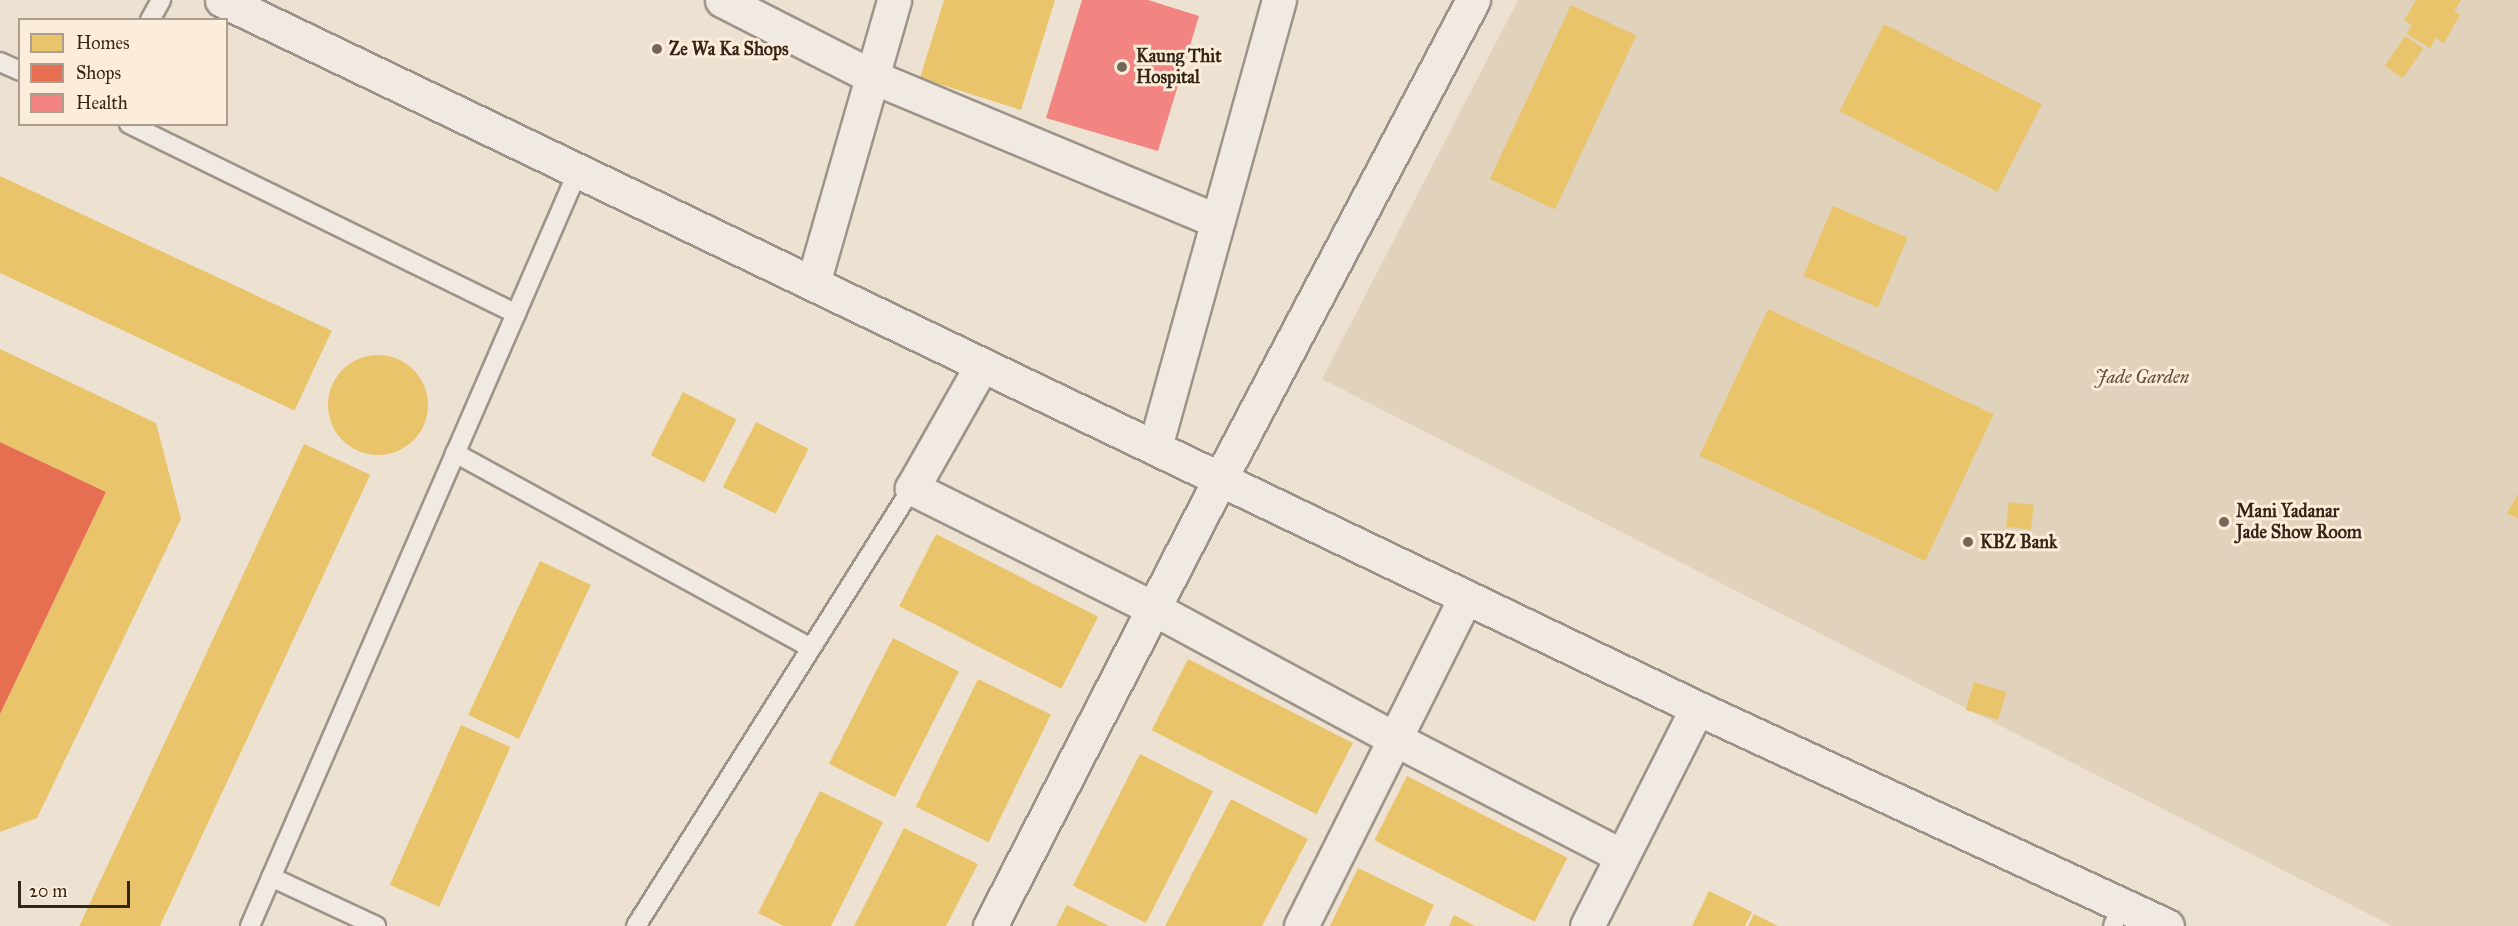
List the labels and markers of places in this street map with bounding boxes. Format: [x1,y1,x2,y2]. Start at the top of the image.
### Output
place label: Ze Wa Ka Shops [669,38,789,60]
marker: Ze Wa Ka Shops [650,42,664,56]
place label: Kaung Thit Hospital [1136,46,1222,88]
marker: Kaung Thit Hospital [1113,58,1131,76]
place label: Mani Yadanar Jade Show Room [2236,501,2362,544]
marker: Mani Yadanar Jade Show Room [2217,515,2231,529]
place label: KBZ Bank [1980,531,2057,553]
marker: KBZ Bank [1961,535,1975,549]

